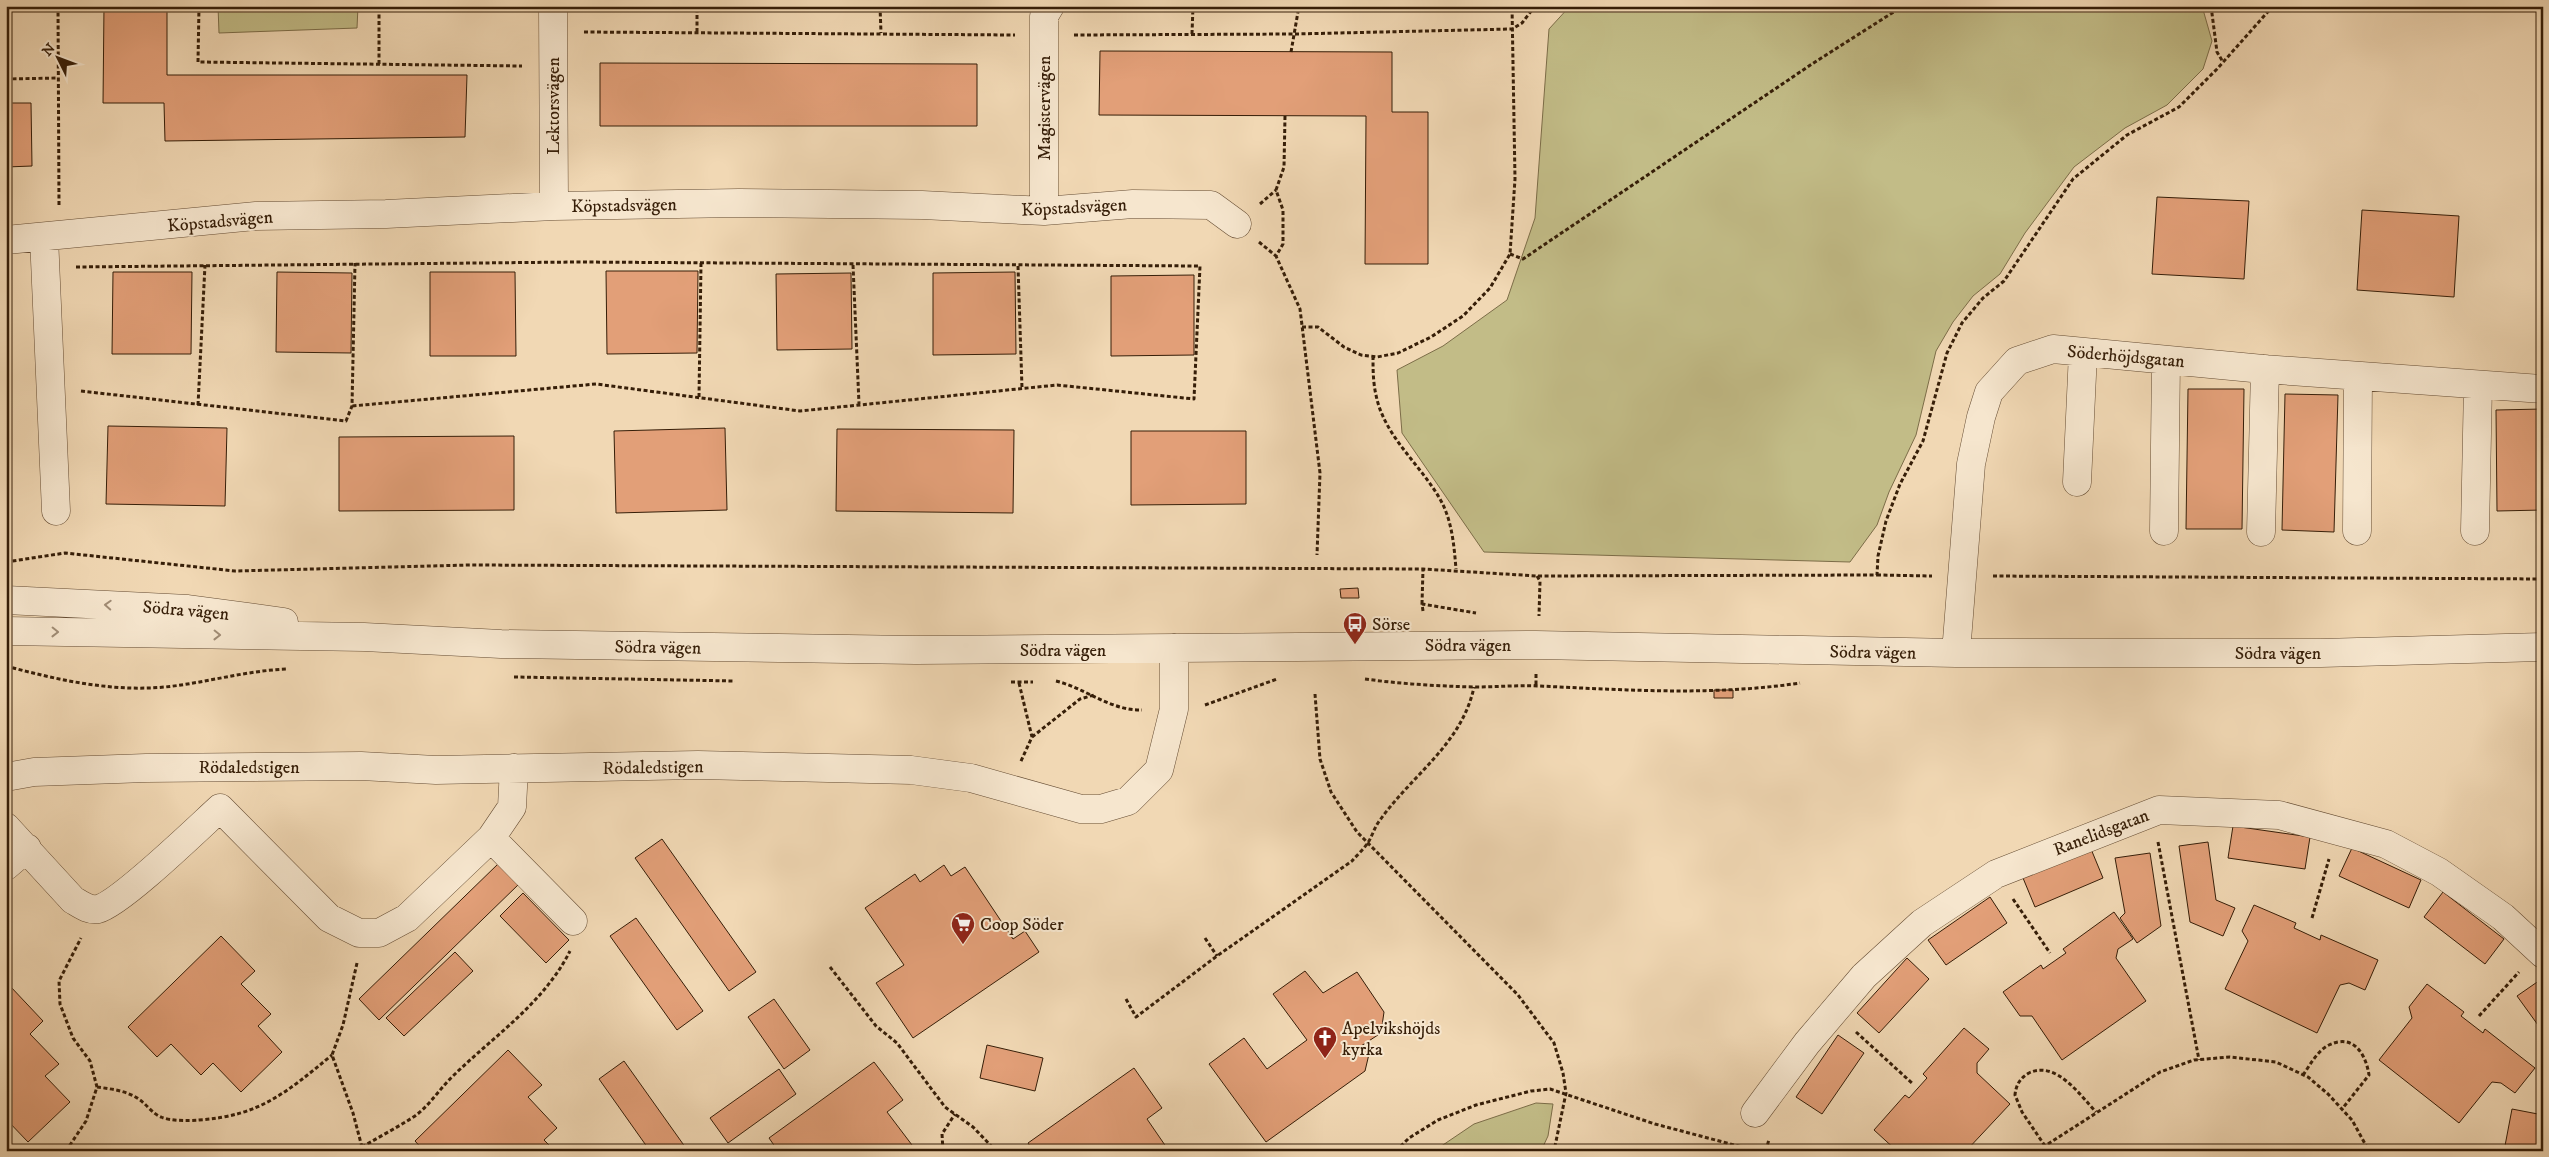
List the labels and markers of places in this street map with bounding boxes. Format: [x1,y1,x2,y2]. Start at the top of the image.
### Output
bus stop icon: Sörse [1342,611,1368,645]
place label: Sörse [1372,614,1410,636]
supermarket icon: Coop Söder [950,911,976,945]
place label: Coop Söder [980,914,1064,936]
place label: Apelvikshöjds kyrka [1342,1018,1440,1061]
church icon: Apelvikshöjds kyrka [1312,1025,1338,1059]

